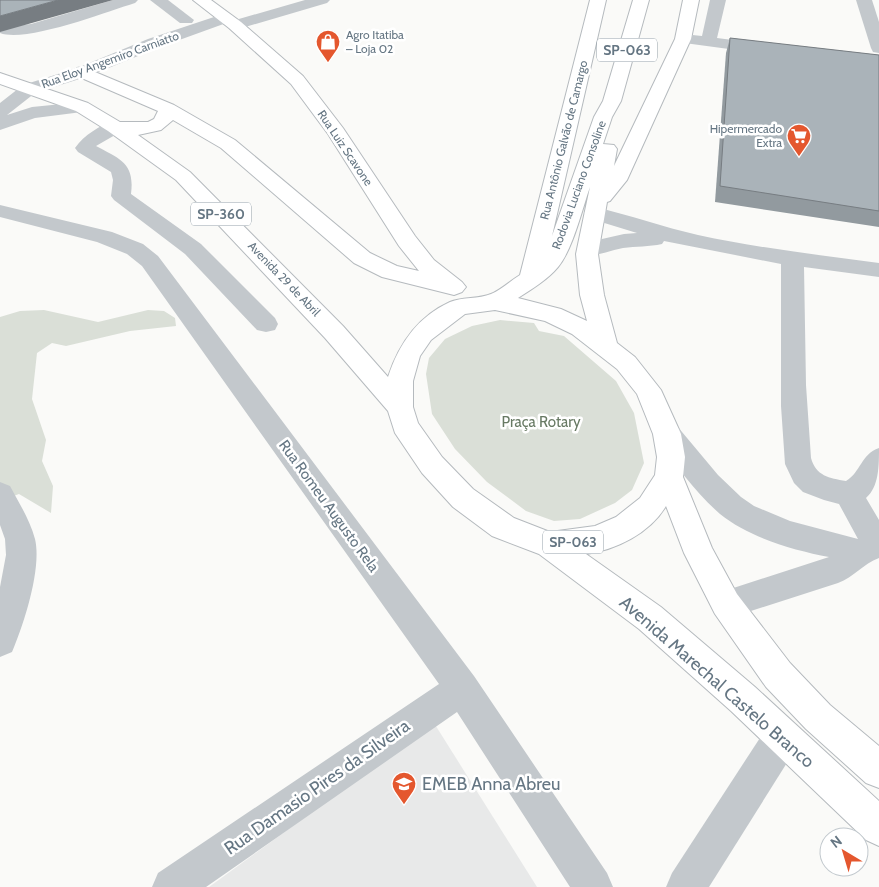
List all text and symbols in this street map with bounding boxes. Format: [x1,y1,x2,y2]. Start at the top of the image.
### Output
place label: Agro Itatiba – Loja 02 [346,27,404,56]
street label: Rua Eloy Angemiro Carniatto [39,28,181,91]
shop icon: Agro Itatiba – Loja 02 [315,29,341,63]
road number: SP-063 [597,38,657,62]
street label: Rua Antônio Galvão de Camargo [536,58,591,221]
street label: Rua Luiz Scavone [315,107,376,188]
street label: Rodovia Luciano Consoline [548,118,609,251]
place label: Hipermercado Extra [710,121,782,150]
supermarket icon: Hipermercado Extra [786,123,812,157]
road number: SP-360 [191,202,251,225]
street label: Avenida 29 de Abril [245,238,324,319]
park label: Praça Rotary [501,413,581,431]
street label: Rua Romeu Augusto Rela [275,437,383,576]
road number: SP-063 [543,530,603,554]
street label: Avenida Marechal Castelo Branco [615,591,819,773]
street label: Rua Damasio Pires da Silveira [220,714,414,859]
school or university icon: EMEB Anna Abreu [391,771,417,805]
place label: EMEB Anna Abreu [422,773,560,795]
north arrow [819,827,869,877]
text: N [827,832,845,852]

